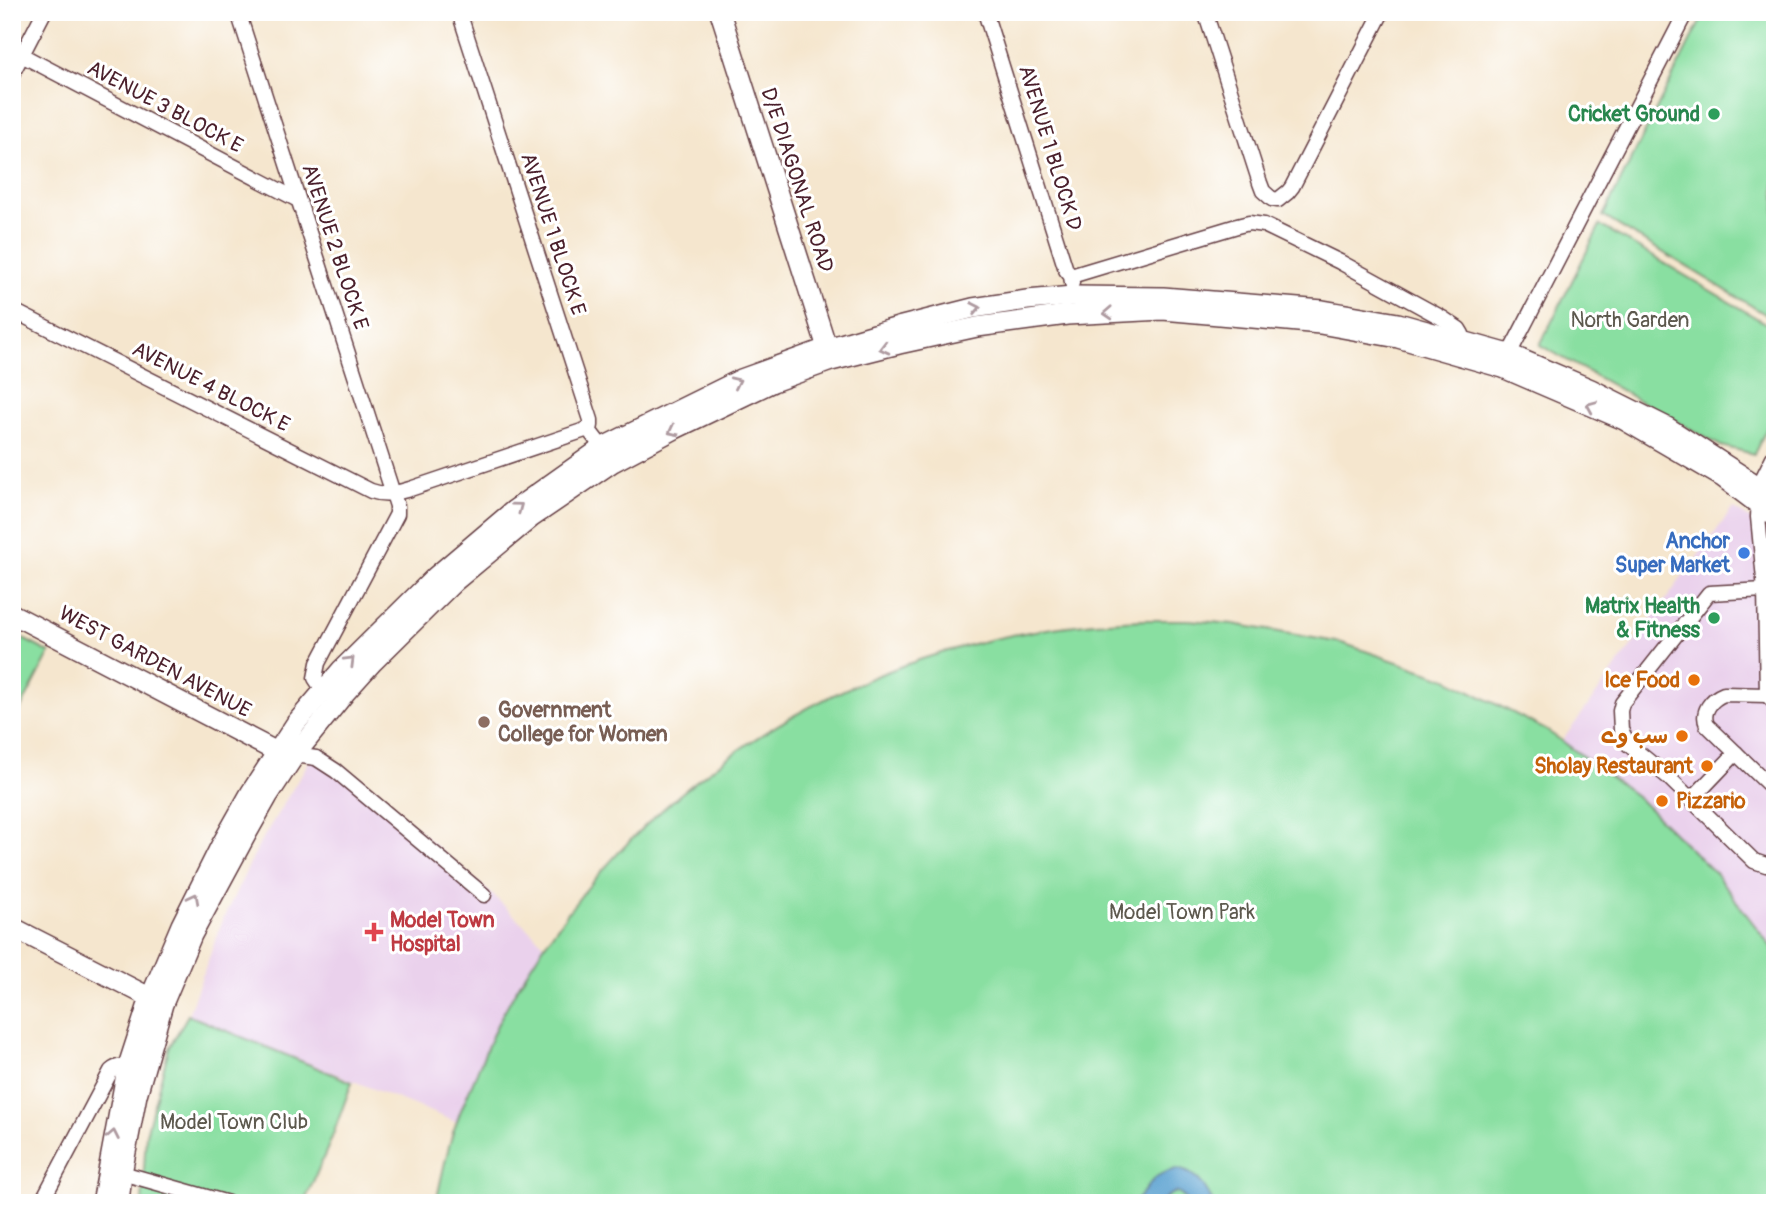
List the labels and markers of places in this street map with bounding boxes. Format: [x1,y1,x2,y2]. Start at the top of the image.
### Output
place label: Cricket Ground [1568,101,1700,128]
marker: Cricket Ground [1706,106,1722,122]
place label: Anchor Super Market [1615,528,1731,579]
marker: Anchor Super Market [1736,545,1752,561]
place label: Matrix Health & Fitness [1585,593,1701,644]
marker: Matrix Health & Fitness [1706,610,1722,626]
place label: Ice Food [1604,667,1680,694]
marker: Ice Food [1686,672,1702,688]
place label: Government College for Women [498,697,668,748]
marker: Government College for Women [476,714,492,730]
place label: سب وے [1601,723,1668,750]
marker: سب وے [1674,728,1690,744]
place label: Sholay Restaurant [1534,753,1694,780]
marker: Sholay Restaurant [1699,758,1715,774]
place label: Pizzario [1676,788,1746,815]
marker: Pizzario [1654,793,1670,809]
place label: Model Town Hospital [390,907,495,958]
marker: Model Town Hospital [364,922,384,942]

